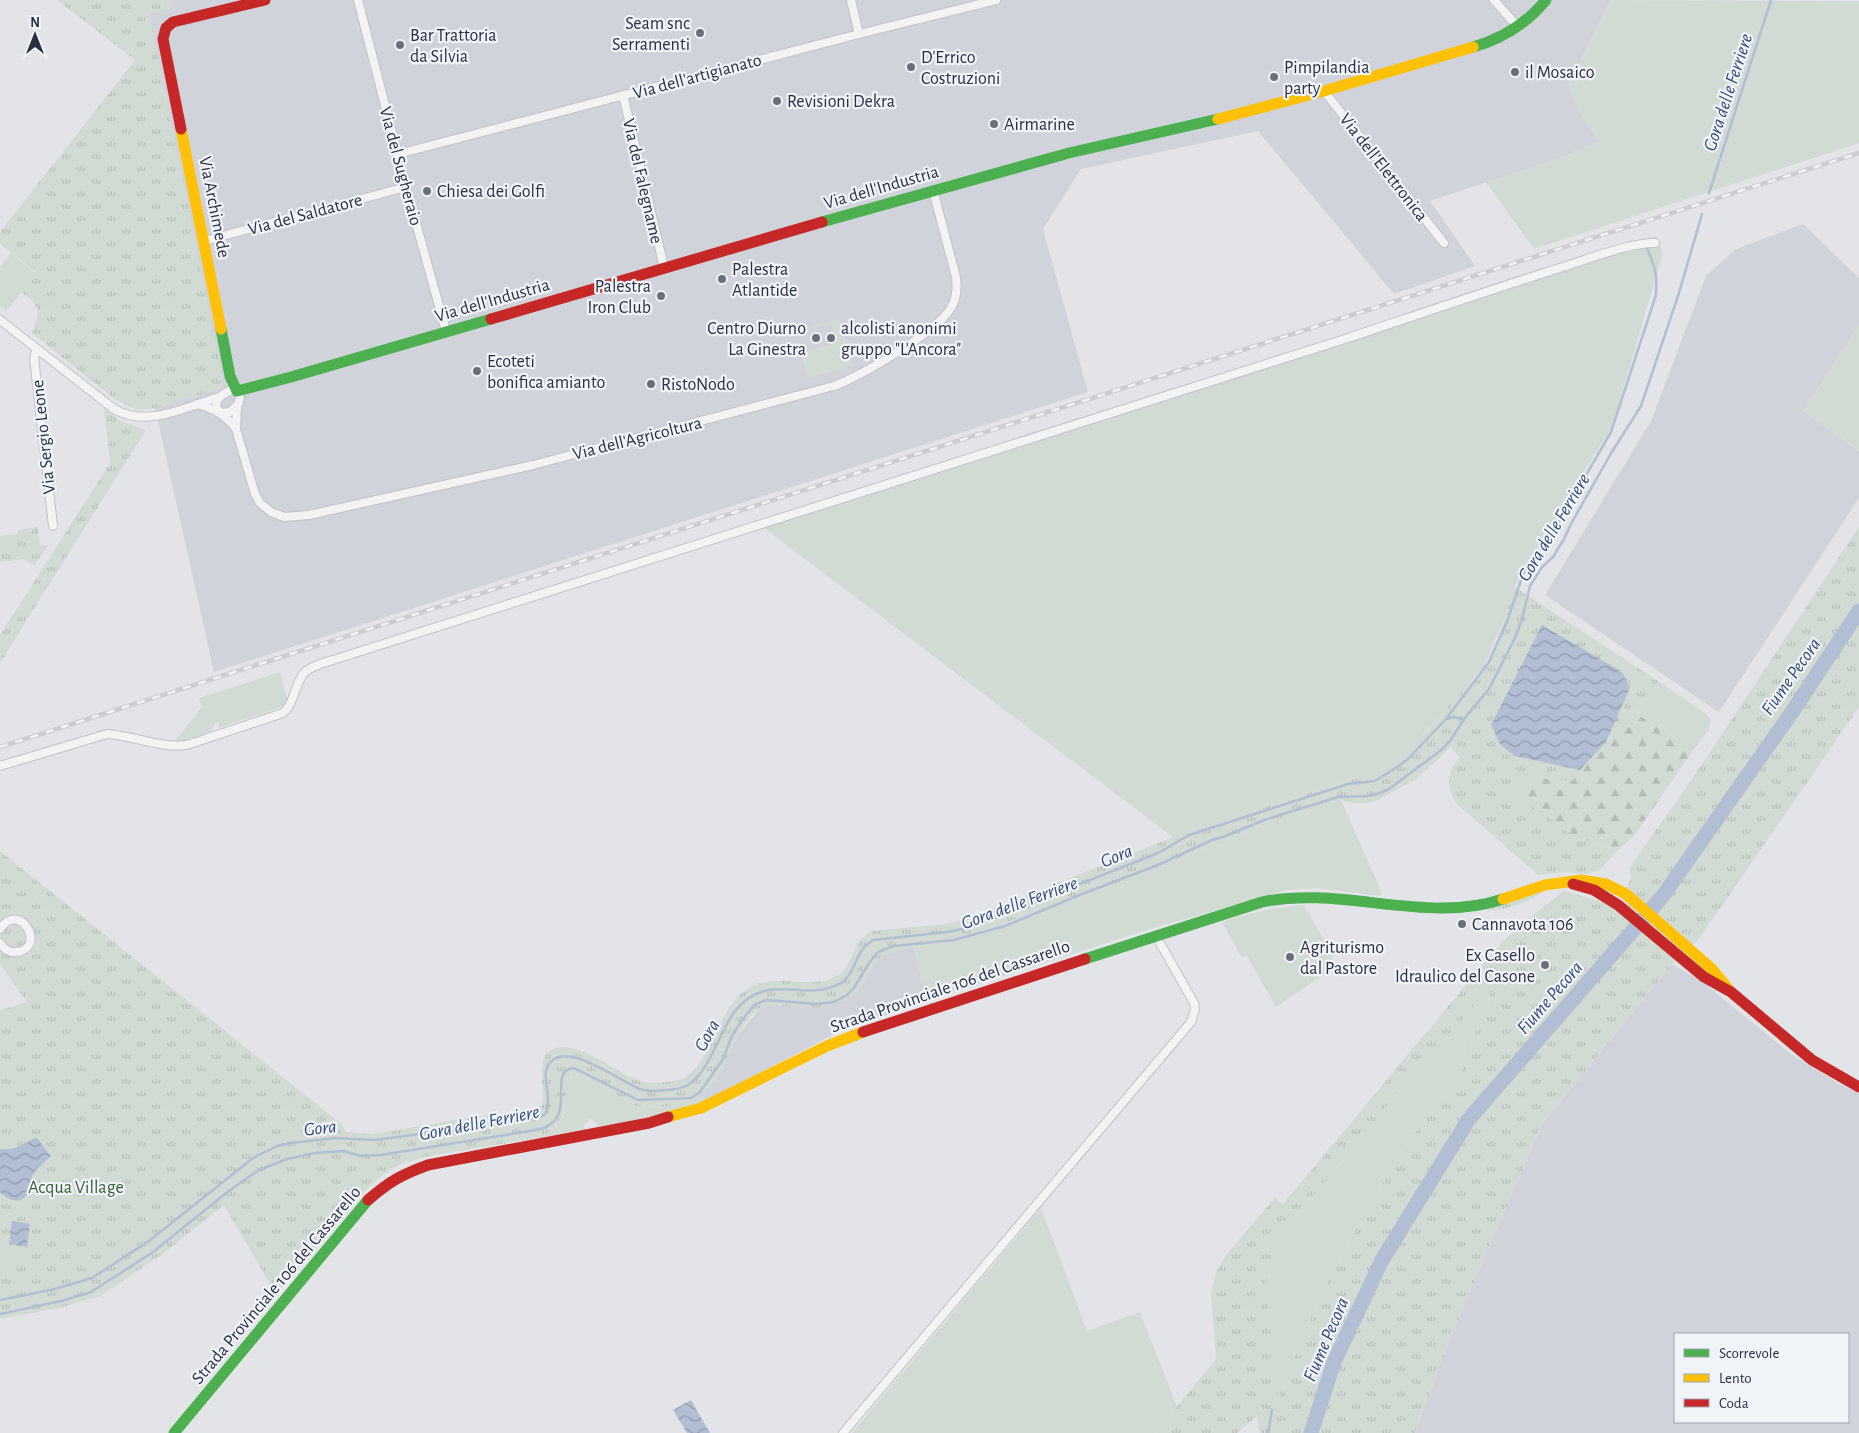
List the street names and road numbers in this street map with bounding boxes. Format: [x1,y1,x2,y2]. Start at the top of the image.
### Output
street label: Via dell'artigianato [631,51,764,103]
street label: Via del Sugheraio [376,105,425,228]
street label: Via dell'Elettronica [1336,110,1431,225]
street label: Via del Falegname [619,117,665,246]
street label: Via Archimede [195,155,233,259]
street label: Via dell'Industria [822,163,941,213]
street label: Via del Saldatore [246,191,364,239]
street label: Via dell'Industria [433,276,552,326]
street label: Via Sergio Leone [29,379,59,495]
street label: Via dell'Agricoltura [571,414,704,464]
street label: Strada Provinciale 106 del Cassarello [828,937,1073,1036]
street label: Strada Provinciale 106 del Cassarello [189,1183,365,1388]

